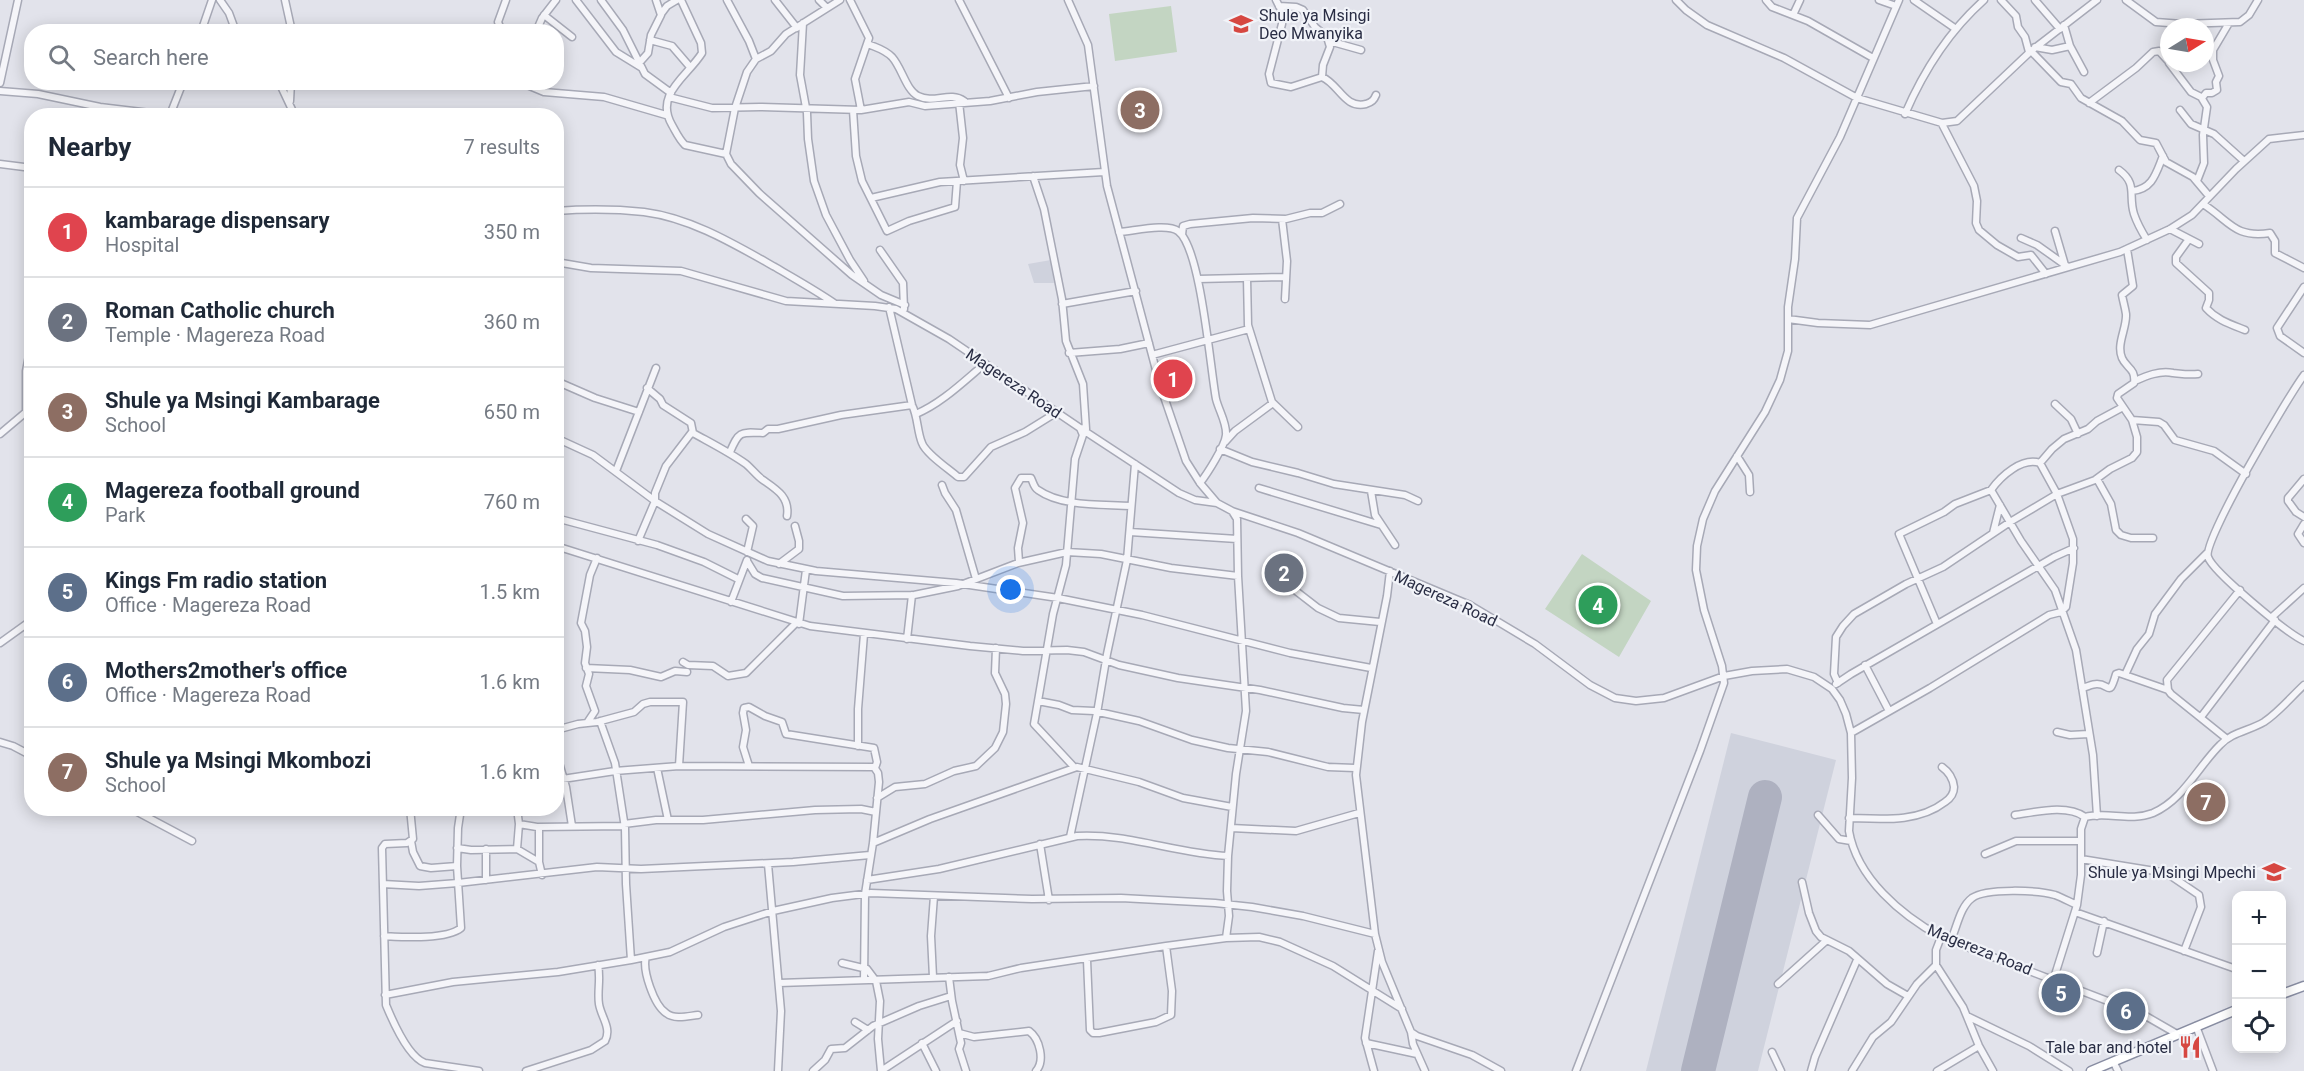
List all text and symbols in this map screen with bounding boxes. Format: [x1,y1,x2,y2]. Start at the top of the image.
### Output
place label: Shule ya Msingi Deo Mwanyika [1259,6,1370,43]
school or university icon: Shule ya Msingi Deo Mwanyika [1228,11,1254,37]
north arrow [2160,18,2214,72]
search box [24,24,564,90]
icon: search [45,41,78,74]
text: Search here [93,45,209,70]
pin: 3 [1120,88,1160,132]
text: Nearby [48,132,131,162]
text: 7 results [464,135,540,159]
text: kambarage dispensary [105,208,330,233]
text: 1 [62,220,73,244]
text: 350 m [484,220,540,244]
text: Hospital [105,233,179,257]
text: Roman Catholic church [105,298,335,323]
text: 2 [62,310,73,334]
text: 360 m [484,310,540,334]
text: Temple · Magereza Road [105,323,325,347]
street label: Magereza Road [962,344,1065,422]
pin: 1 [1154,356,1192,401]
text: Shule ya Msingi Kambarage [105,388,380,413]
text: 3 [62,400,73,424]
text: 650 m [484,400,540,424]
text: School [105,413,166,437]
text: Magereza football ground [105,478,360,503]
text: 4 [62,490,73,514]
text: 760 m [484,490,540,514]
text: Park [105,503,145,527]
pin: 2 [1264,550,1304,596]
street label: Magereza Road [1391,566,1500,631]
text: Kings Fm radio station [105,568,327,593]
your location [996,575,1025,604]
text: 5 [62,580,73,604]
text: 1.5 km [480,580,540,604]
pin: 4 [1578,582,1618,628]
text: Office · Magereza Road [105,593,311,617]
text: Mothers2mother's office [105,658,347,683]
text: 6 [62,670,73,694]
text: 1.6 km [480,670,540,694]
text: Office · Magereza Road [105,683,311,707]
text: Shule ya Msingi Mkombozi [105,748,371,773]
text: 7 [62,760,73,784]
text: 1.6 km [480,760,540,784]
text: School [105,773,166,797]
pin: 7 [2186,780,2226,824]
school or university icon: Shule ya Msingi Mpechi [2261,859,2287,885]
place label: Shule ya Msingi Mpechi [2088,863,2256,882]
map controls [2232,891,2286,1053]
button: + [2232,891,2286,945]
street label: Magereza Road [1925,920,2035,979]
button: − [2232,945,2286,999]
pin: 5 [2042,970,2080,1016]
pin: 6 [2106,988,2146,1034]
button: locate [2232,999,2286,1053]
restaurant icon: Tale bar and hotel [2177,1034,2203,1060]
place label: Tale bar and hotel [2045,1038,2172,1057]

